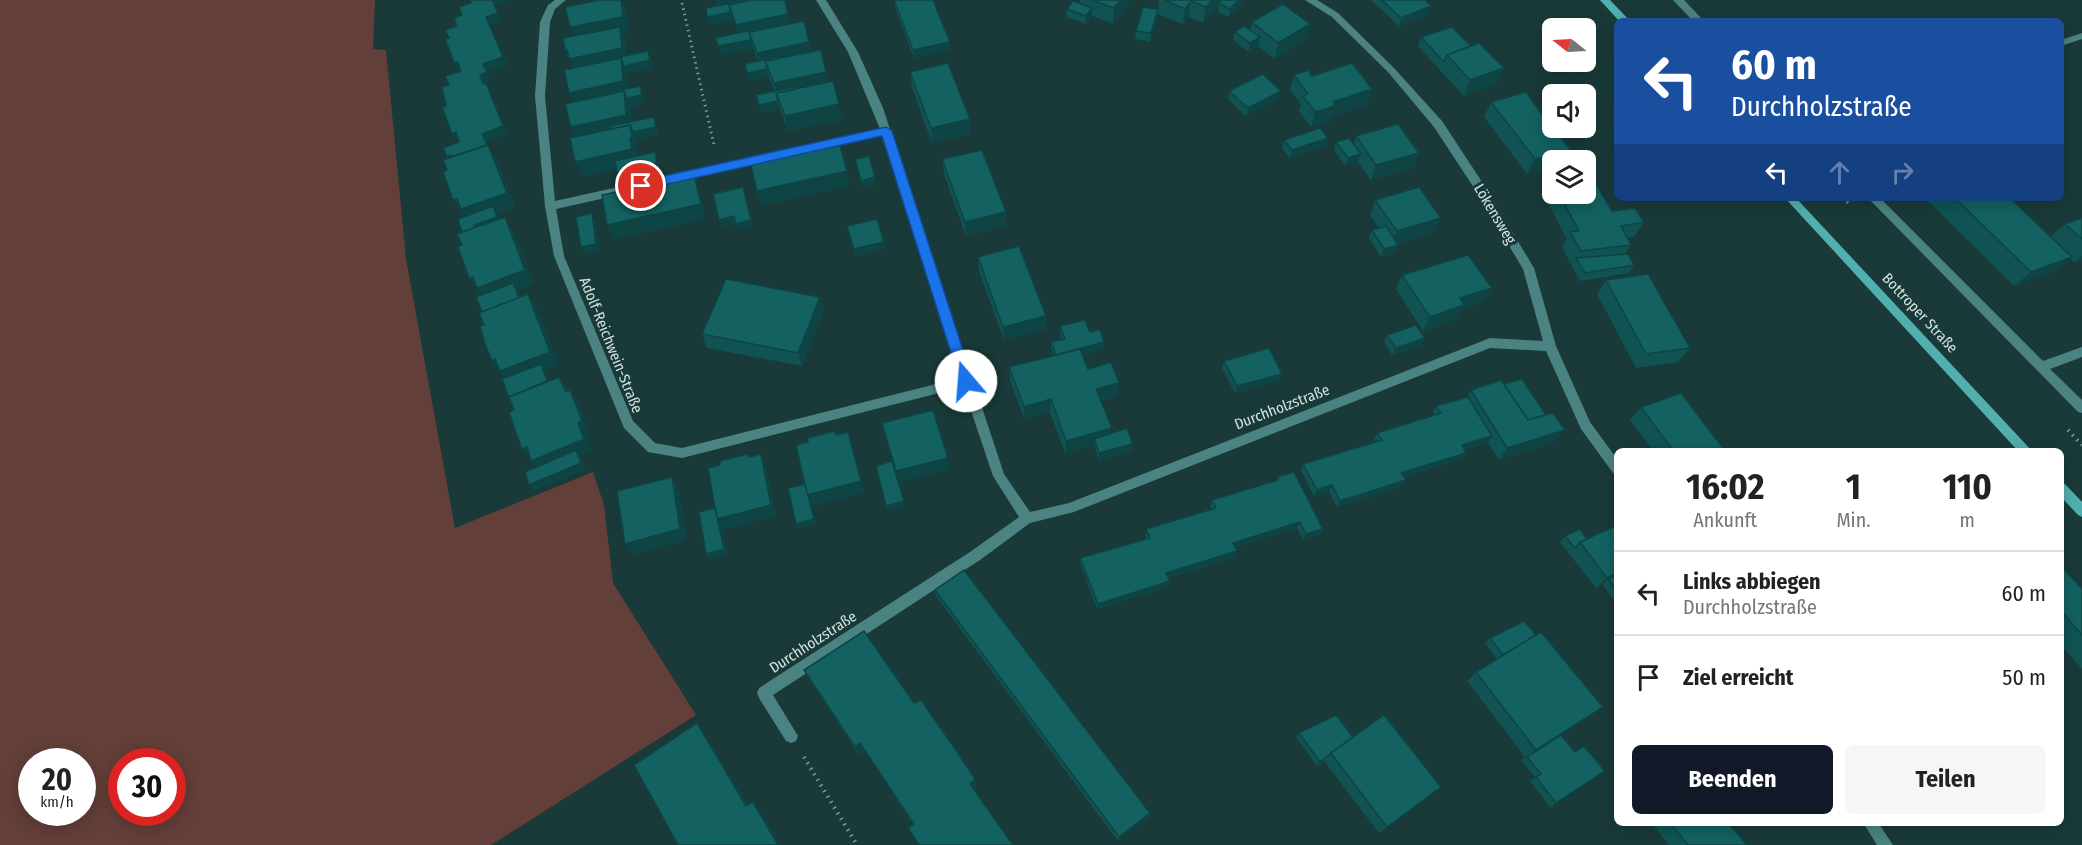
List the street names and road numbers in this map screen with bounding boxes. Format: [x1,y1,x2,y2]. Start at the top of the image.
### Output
street label: Lökensweg [1470,181,1520,247]
street label: Bottroper Straße [1878,269,1962,357]
street label: Adolf-Reichwein-Straße [576,274,646,416]
street label: Durchholzstraße [1232,381,1332,433]
street label: Durchholzstraße [766,607,860,677]

